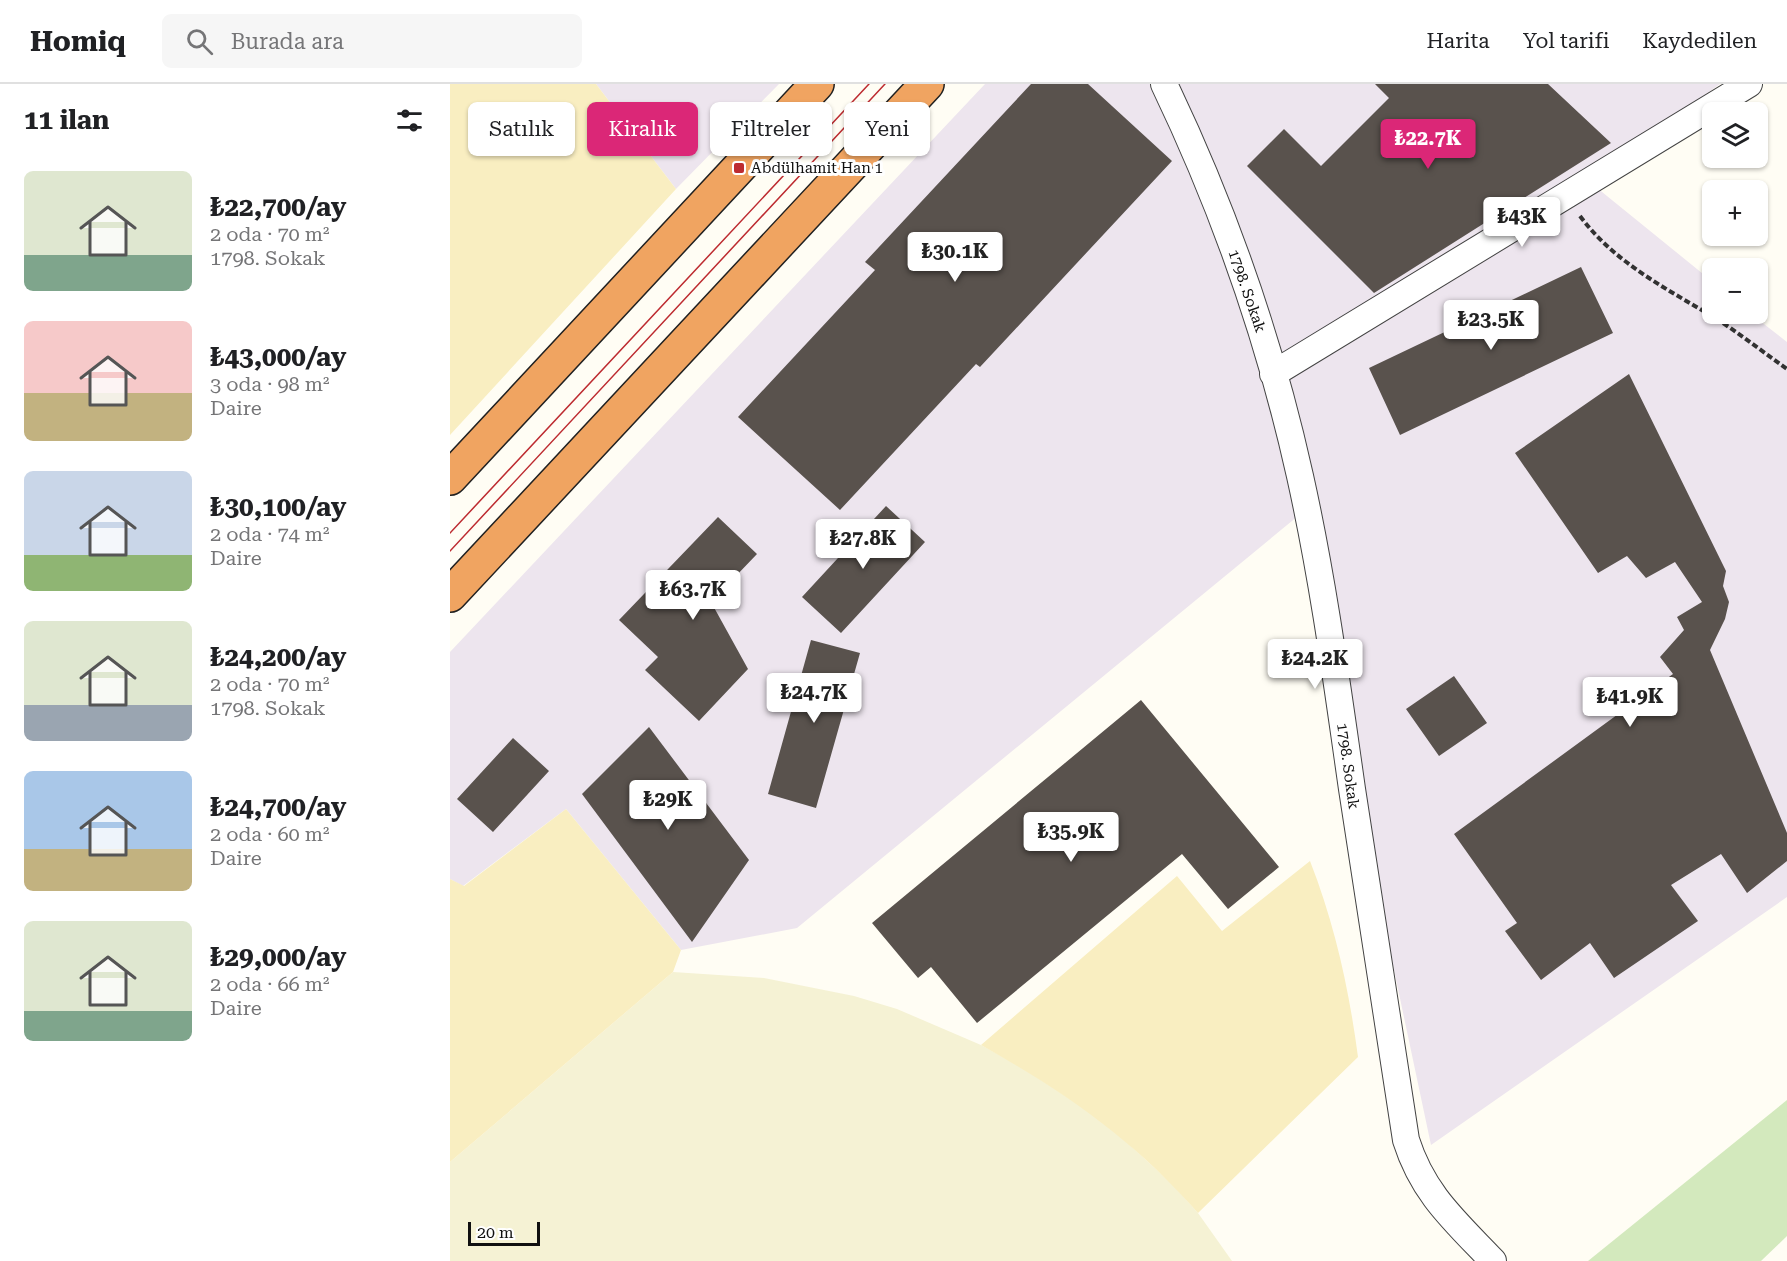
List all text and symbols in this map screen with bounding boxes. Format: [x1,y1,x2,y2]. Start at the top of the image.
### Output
search box [162,14,582,68]
text: Homiq [30,25,126,58]
icon: search [183,25,216,58]
text: Burada ara [231,29,344,54]
text: Harita [1427,29,1490,53]
text: Yol tarifi [1523,29,1609,53]
text: Kaydedilen [1642,29,1757,53]
chip: Satılık [468,102,575,156]
chip: Kiralık [587,102,698,156]
chip: Filtreler [710,102,832,156]
chip: Yeni [844,102,930,156]
map controls [1702,102,1768,324]
button: layers [1702,102,1768,168]
icon: filters [393,104,426,137]
text: 11 ilan [24,105,110,135]
pin: ₺22.7K [1379,119,1477,170]
text: ₺22.7K [1395,126,1461,150]
place label: Abdülhamit Han 1 [751,159,883,177]
marker: Abdülhamit Han 1 [732,161,746,175]
button: + [1702,180,1768,246]
text: ₺22,700/ay [210,192,346,222]
icon: home [72,195,144,267]
pin: ₺43K [1486,197,1558,248]
text: ₺43K [1497,204,1547,228]
text: 2 oda · 70 m² [210,222,330,246]
pin: ₺30.1K [906,232,1004,283]
text: ₺30.1K [922,239,988,263]
text: 1798. Sokak [210,246,326,270]
street label: 1798. Sokak [1224,247,1270,335]
button: − [1702,258,1768,324]
pin: ₺23.5K [1442,300,1540,351]
text: ₺23.5K [1458,307,1524,331]
text: ₺43,000/ay [210,342,346,372]
icon: home [72,345,144,417]
text: 3 oda · 98 m² [210,372,330,396]
text: Daire [210,396,262,420]
text: ₺30,100/ay [210,492,346,522]
icon: home [72,495,144,567]
pin: ₺27.8K [814,519,912,570]
text: 2 oda · 74 m² [210,522,330,546]
text: ₺27.8K [830,526,896,550]
text: Daire [210,546,262,570]
pin: ₺63.7K [644,570,742,621]
text: ₺63.7K [660,577,726,601]
pin: ₺24.2K [1266,639,1364,690]
text: ₺24,200/ay [210,642,346,672]
icon: home [72,645,144,717]
text: ₺24.2K [1282,646,1348,670]
text: 2 oda · 70 m² [210,672,330,696]
pin: ₺24.7K [765,673,863,724]
pin: ₺41.9K [1581,677,1679,728]
text: ₺24.7K [781,680,847,704]
text: ₺41.9K [1597,684,1663,708]
text: 1798. Sokak [210,696,326,720]
street label: 1798. Sokak [1333,722,1363,811]
pin: ₺29K [632,780,704,831]
text: ₺29K [643,787,693,811]
text: ₺24,700/ay [210,792,346,822]
icon: home [72,795,144,867]
pin: ₺35.9K [1022,812,1120,863]
text: ₺35.9K [1038,819,1104,843]
text: 2 oda · 60 m² [210,822,330,846]
text: Daire [210,846,262,870]
text: ₺29,000/ay [210,942,346,972]
icon: home [72,945,144,1017]
text: 2 oda · 66 m² [210,972,330,996]
text: Daire [210,996,262,1020]
scale bar [468,1219,540,1246]
text: 20 m [477,1223,514,1242]

